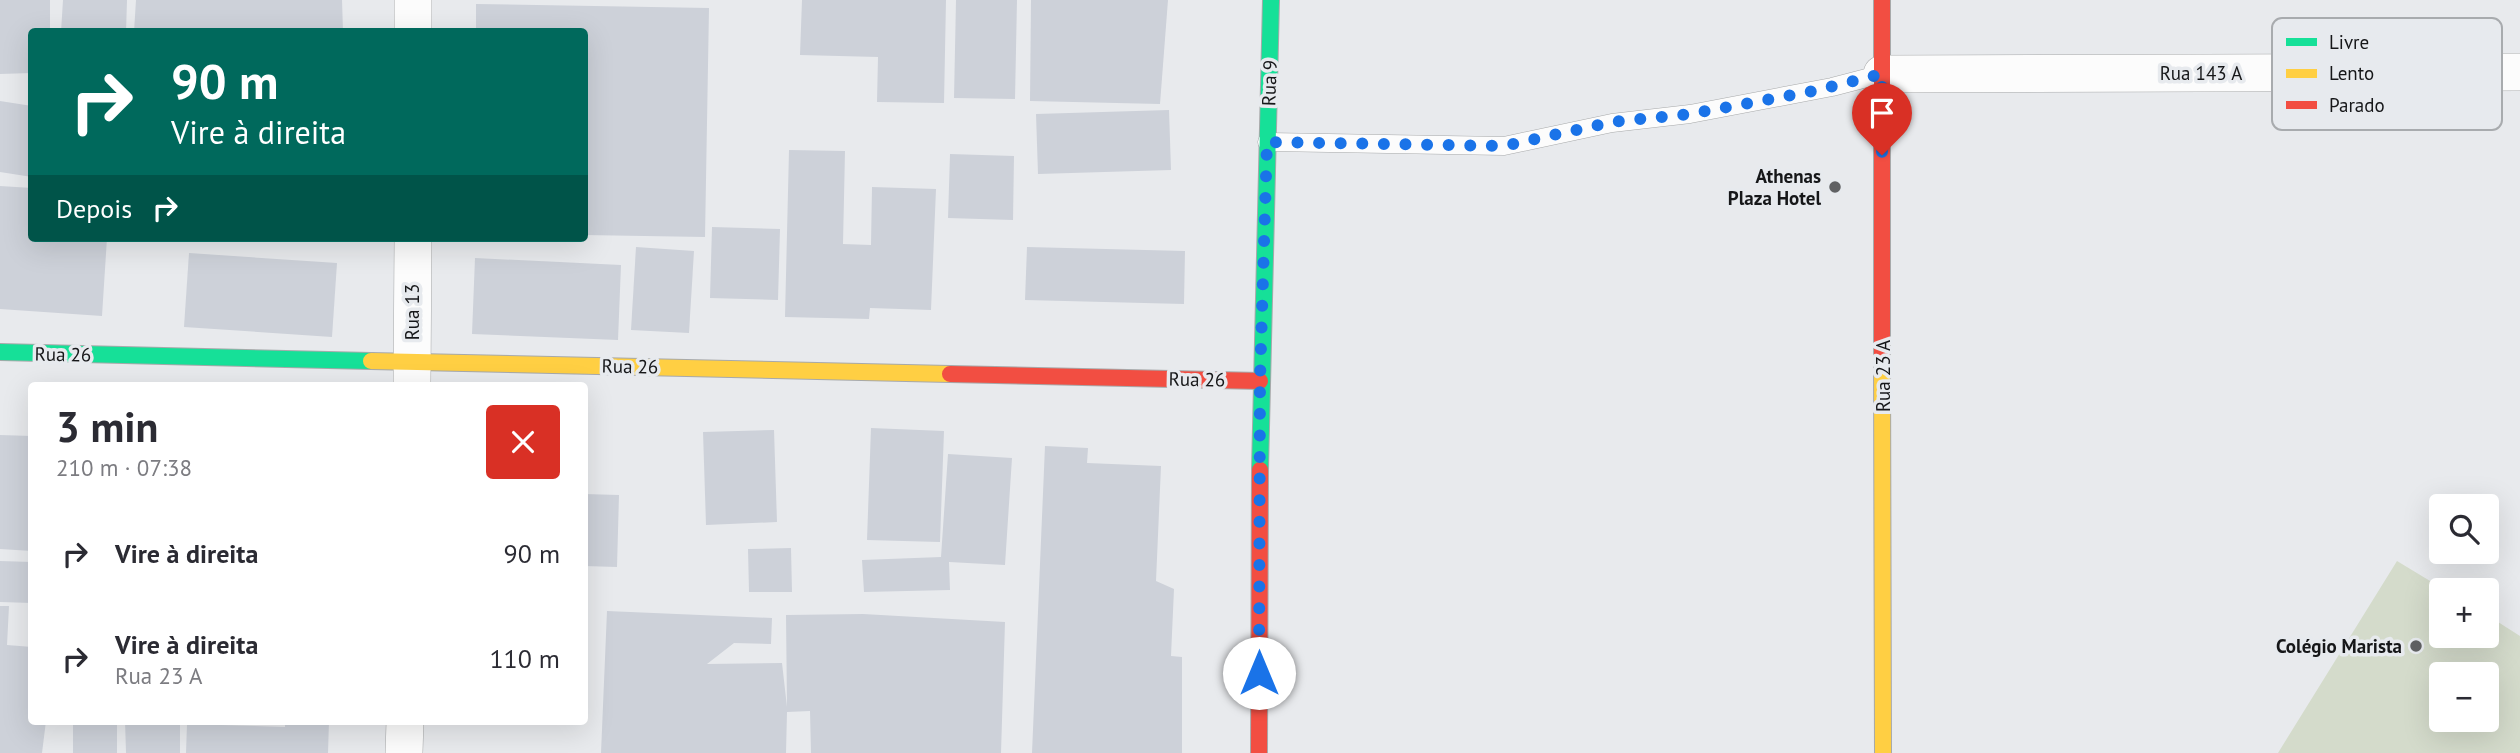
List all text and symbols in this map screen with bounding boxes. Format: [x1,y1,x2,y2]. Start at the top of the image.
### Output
legend [2272,18,2502,130]
text: Livre [2329,30,2369,54]
text: 90 m [171,49,278,113]
icon: right [56,56,147,147]
street label: Rua 9 [1256,59,1282,107]
street label: Rua 143 A [2160,61,2242,85]
text: Lento [2329,61,2374,85]
pin [1852,83,1912,155]
text: Parado [2329,93,2385,117]
icon: arrive [1863,94,1901,132]
text: Vire à direita [171,111,346,153]
place label: Athenas Plaza Hotel [1728,164,1821,210]
marker: Athenas Plaza Hotel [1827,179,1843,195]
icon: right [146,189,184,227]
text: Depois [56,192,132,225]
street label: Rua 13 [400,284,424,340]
street label: Rua 23 A [1871,340,1895,412]
street label: Rua 26 [35,342,91,366]
street label: Rua 26 [602,354,658,378]
street label: Rua 26 [1169,367,1225,391]
text: 3 min [56,399,158,454]
button: close [486,405,560,479]
text: 210 m · 07:38 [56,453,192,482]
map controls [2429,494,2499,732]
button: search [2429,494,2499,564]
icon: right [56,535,94,573]
text: Vire à direita [115,537,258,570]
text: 90 m [504,537,560,570]
button: + [2429,578,2499,648]
text: Vire à direita [115,628,258,661]
place label: Colégio Marista [2276,634,2402,658]
position arrow [1222,636,1296,710]
marker: Colégio Marista [2408,638,2424,654]
icon: right [56,640,94,678]
text: 110 m [489,642,560,675]
text: Rua 23 A [115,661,202,690]
button: − [2429,662,2499,732]

